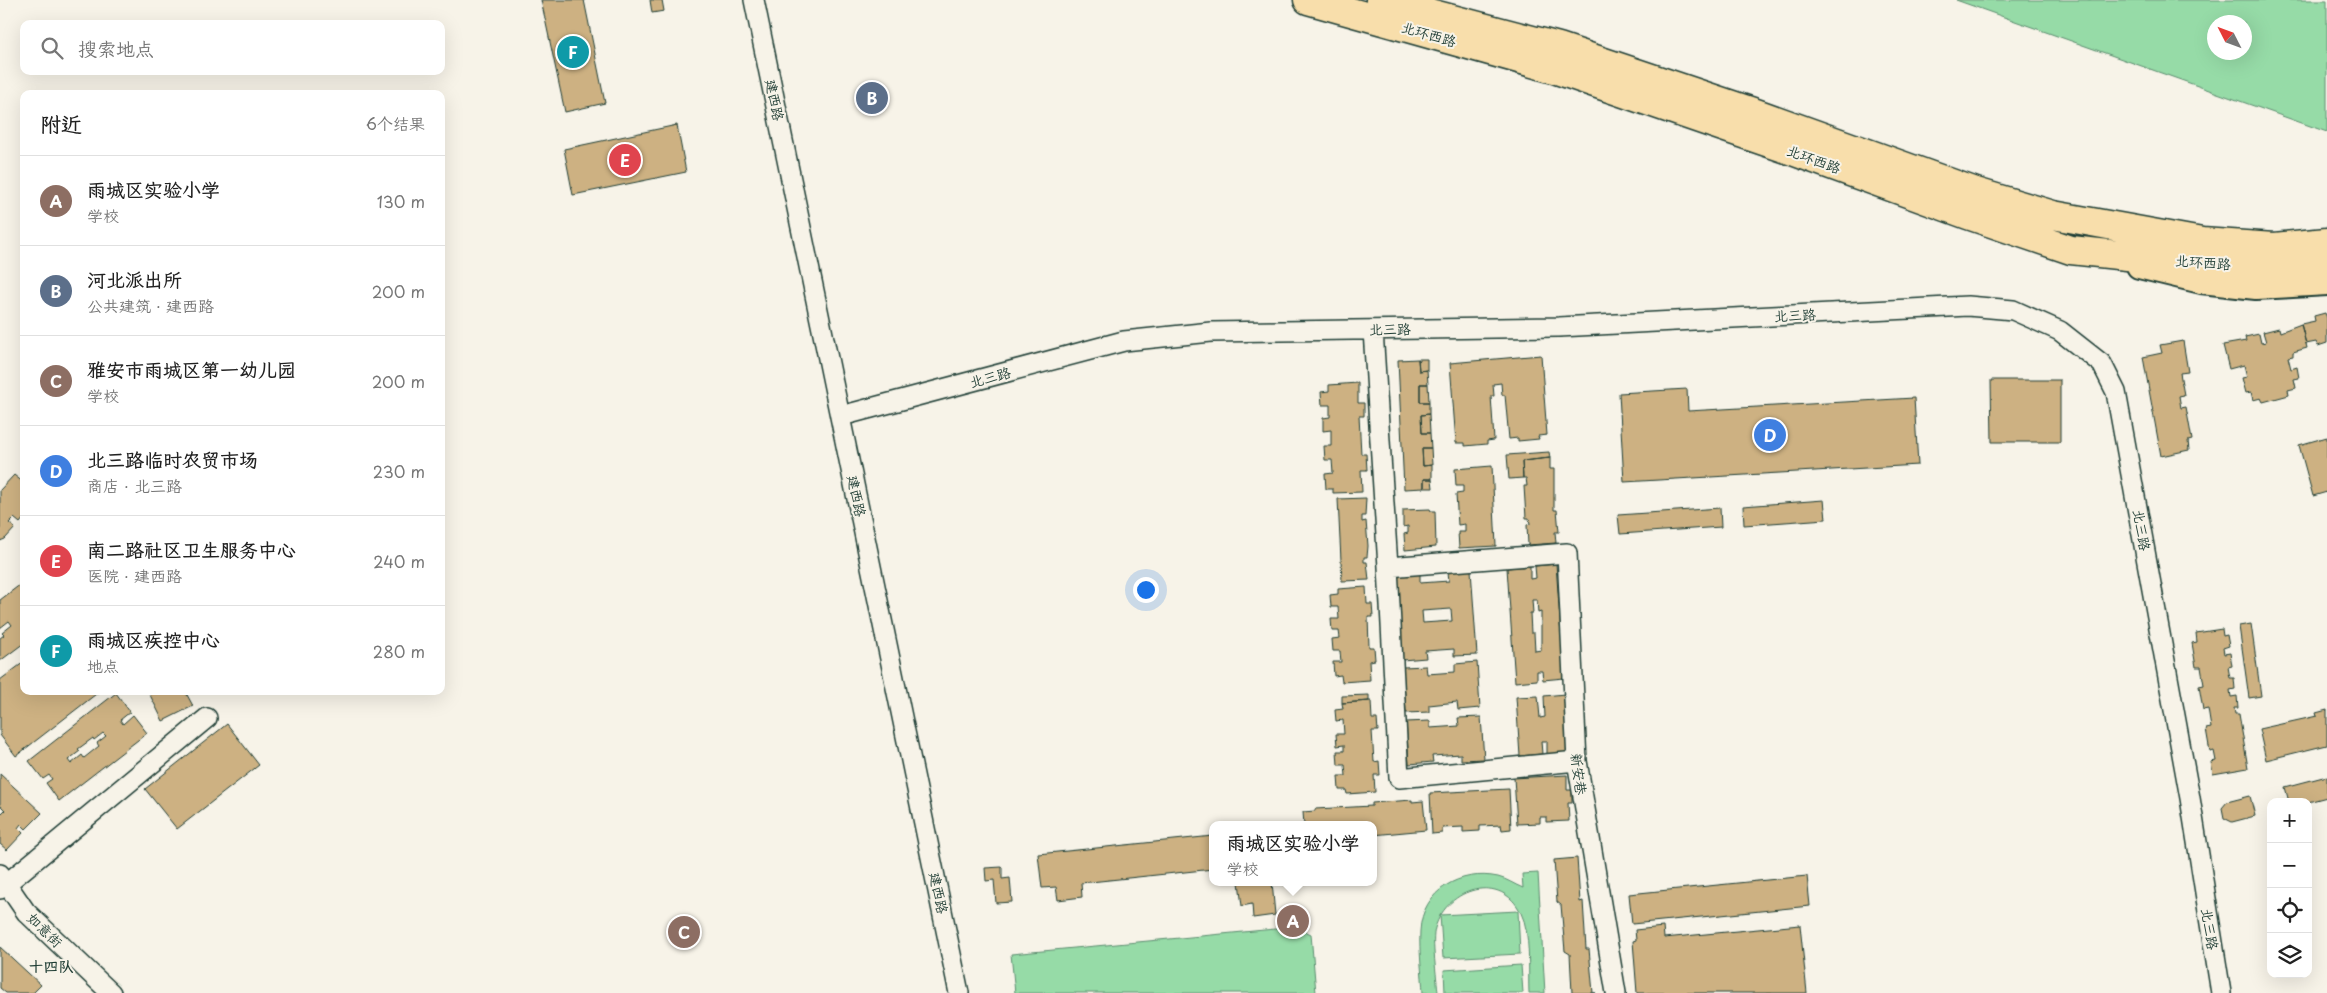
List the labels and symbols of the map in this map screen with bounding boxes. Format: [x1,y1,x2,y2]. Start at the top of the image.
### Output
north arrow [2207,15,2252,60]
street label: 北环西路 [1399,16,1459,52]
pin: F [557,33,589,71]
street label: 建西路 [760,77,790,123]
pin: B [856,79,888,117]
street label: 北环西路 [1784,140,1844,178]
pin: E [609,141,641,179]
street label: 北环西路 [2174,250,2232,274]
street label: 北三路 [1773,303,1817,327]
street label: 北三路 [1369,318,1411,340]
street label: 北三路 [967,361,1013,393]
pin: D [1754,416,1786,454]
street label: 建西路 [842,473,872,519]
street label: 北三路 [2128,507,2156,553]
your location [1133,577,1159,603]
street label: 新安巷 [1566,752,1592,797]
street label: 建西路 [924,870,954,916]
pin: A [1277,902,1309,940]
street label: 北三路 [2196,907,2224,951]
street label: 如意街 [23,908,67,952]
pin: C [668,913,700,951]
district label: 十四队 [28,954,74,977]

